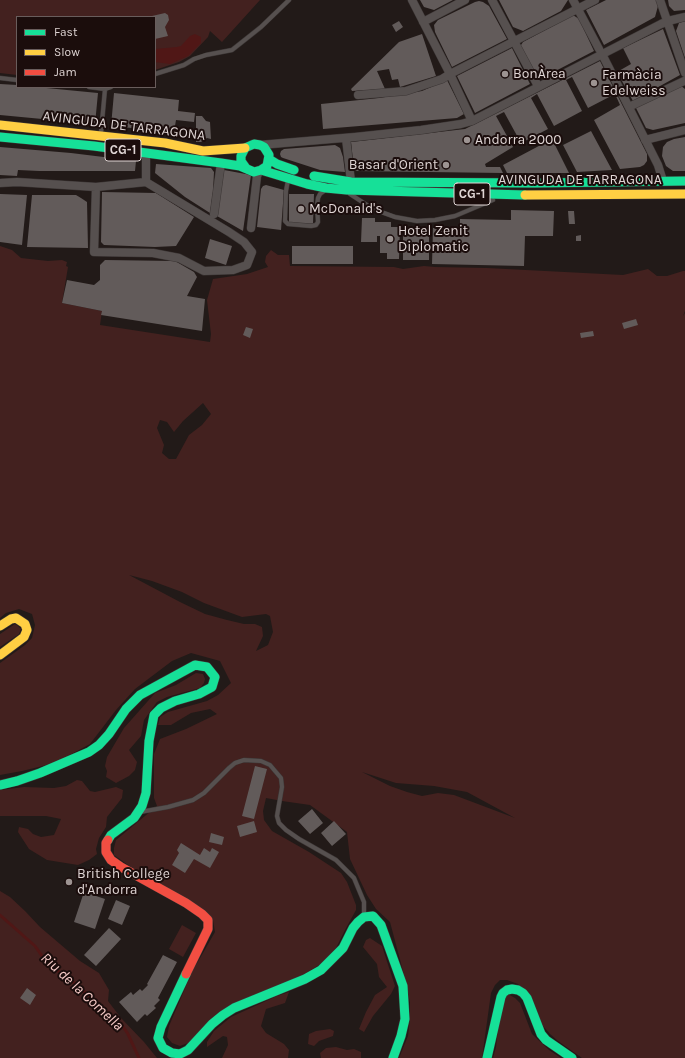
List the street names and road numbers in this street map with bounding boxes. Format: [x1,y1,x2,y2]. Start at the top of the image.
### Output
street label: AVINGUDA DE TARRAGONA [42,108,206,144]
road number: CG-1 [105,139,141,161]
street label: AVINGUDA DE TARRAGONA [498,172,662,188]
road number: CG-1 [454,183,490,205]

